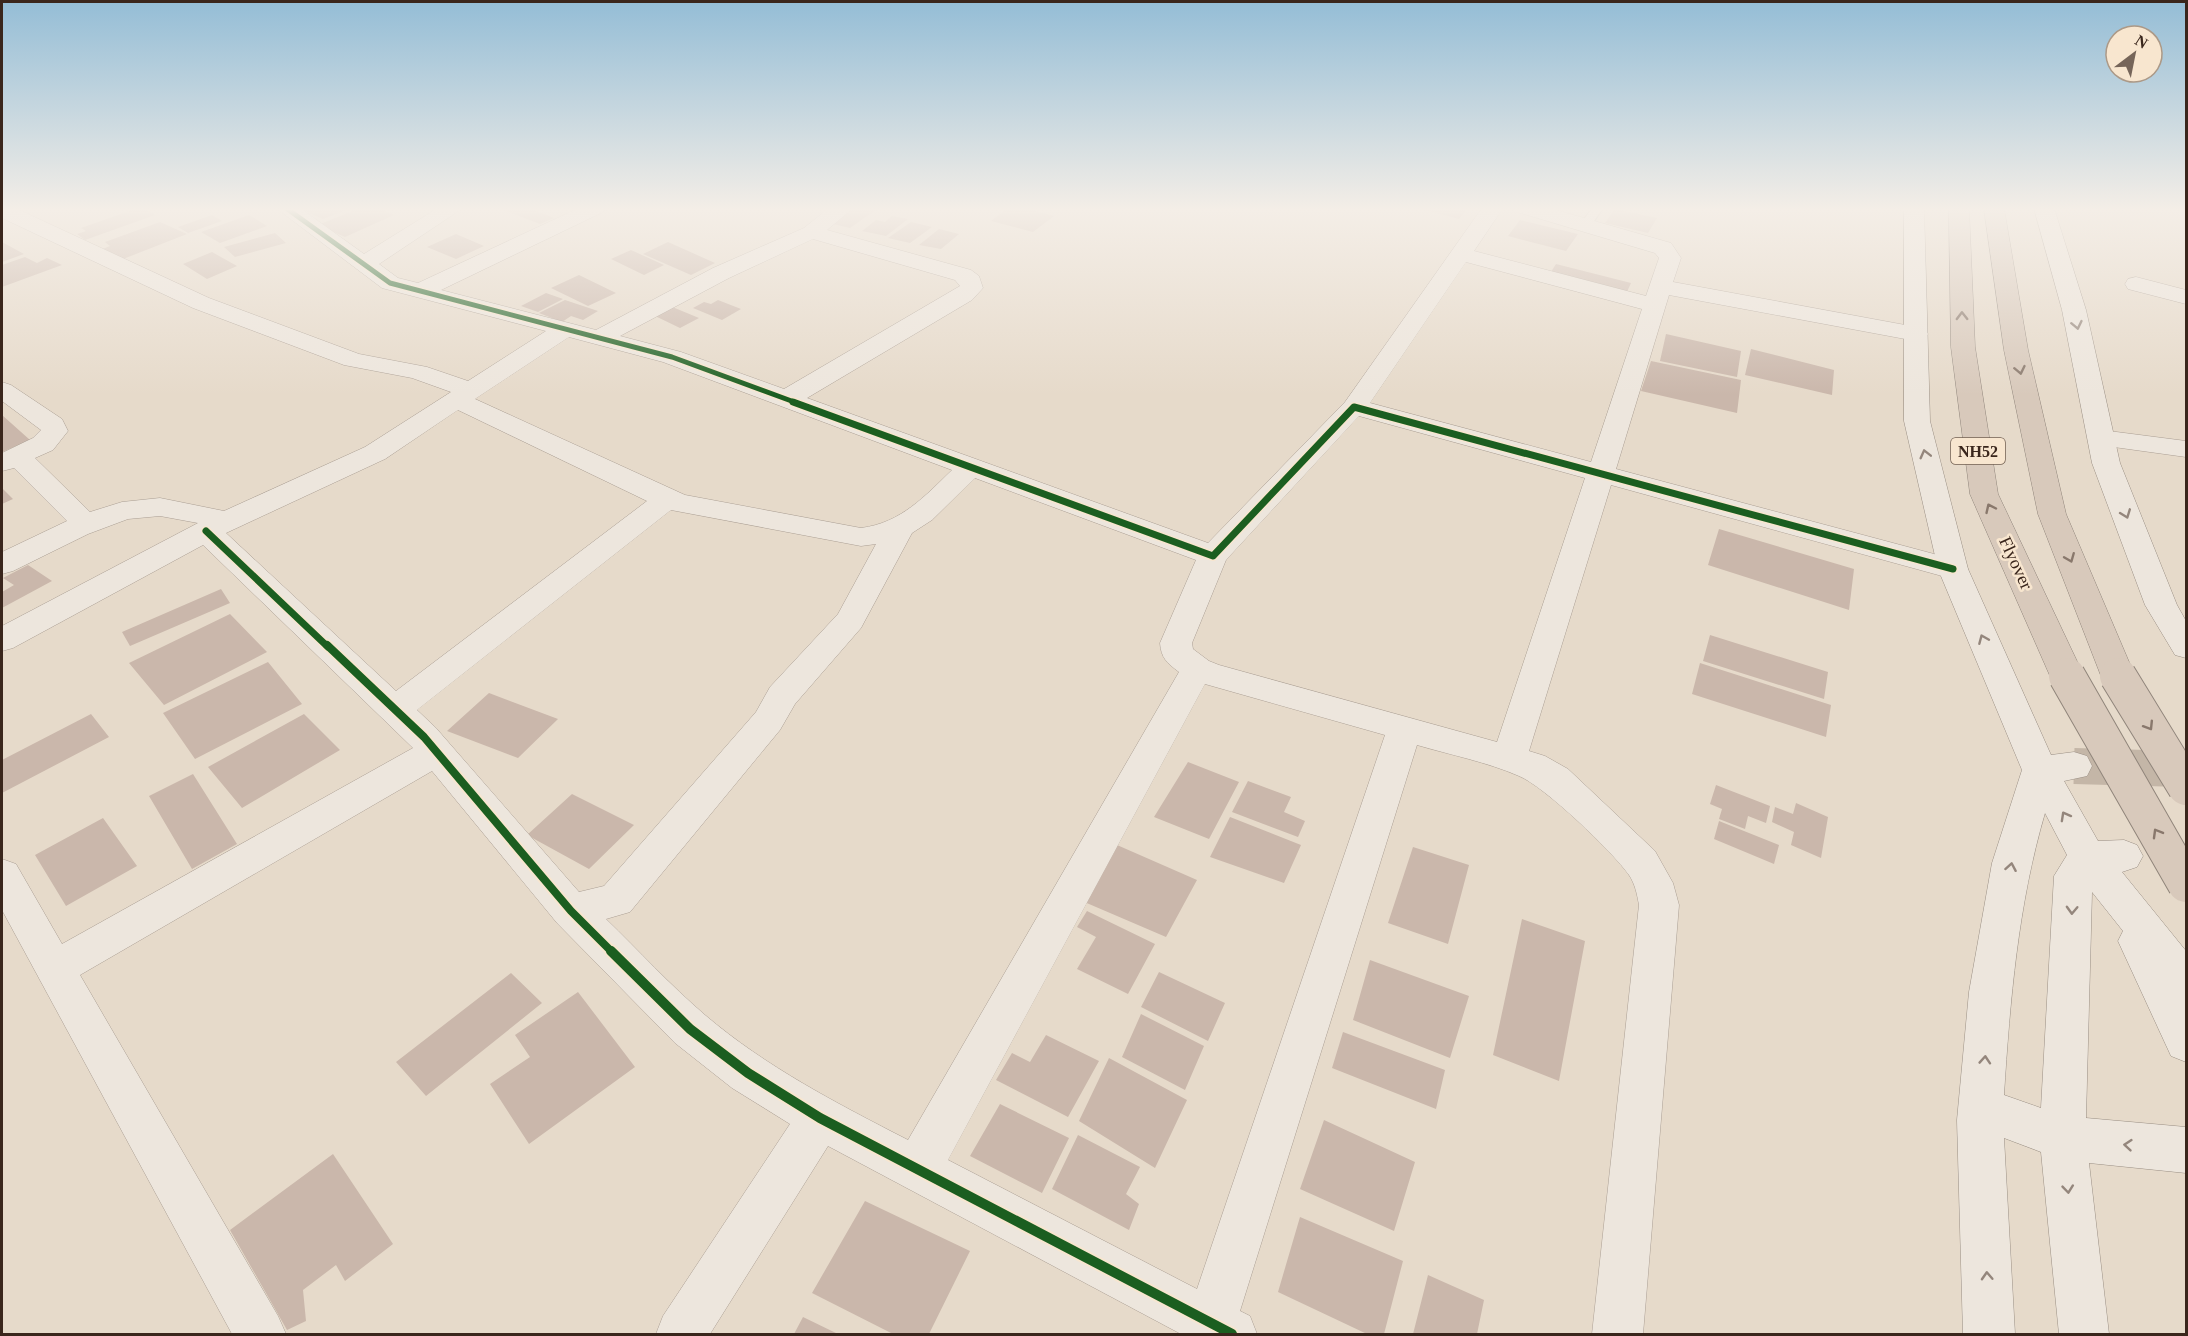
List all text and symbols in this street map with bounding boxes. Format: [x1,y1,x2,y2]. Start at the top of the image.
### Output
north arrow [2104,24,2164,84]
text: N [2132,31,2151,52]
one-way arrow [1956,312,1968,321]
one-way arrow [2070,320,2083,330]
one-way arrow [2013,365,2026,375]
road number: NH52 [1951,438,2005,464]
one-way arrow [1919,449,1932,459]
one-way arrow [1986,504,1998,515]
one-way arrow [2118,508,2131,519]
street label: Flyover [1995,533,2037,593]
one-way arrow [2063,552,2075,563]
one-way arrow [1978,635,1990,646]
one-way arrow [2141,720,2153,730]
one-way arrow [2061,812,2072,822]
one-way arrow [2153,829,2164,839]
one-way arrow [2004,863,2017,873]
one-way arrow [2066,906,2079,915]
one-way arrow [1978,1056,1991,1065]
one-way arrow [2124,1139,2133,1152]
one-way arrow [2061,1184,2074,1193]
one-way arrow [1980,1272,1993,1281]

